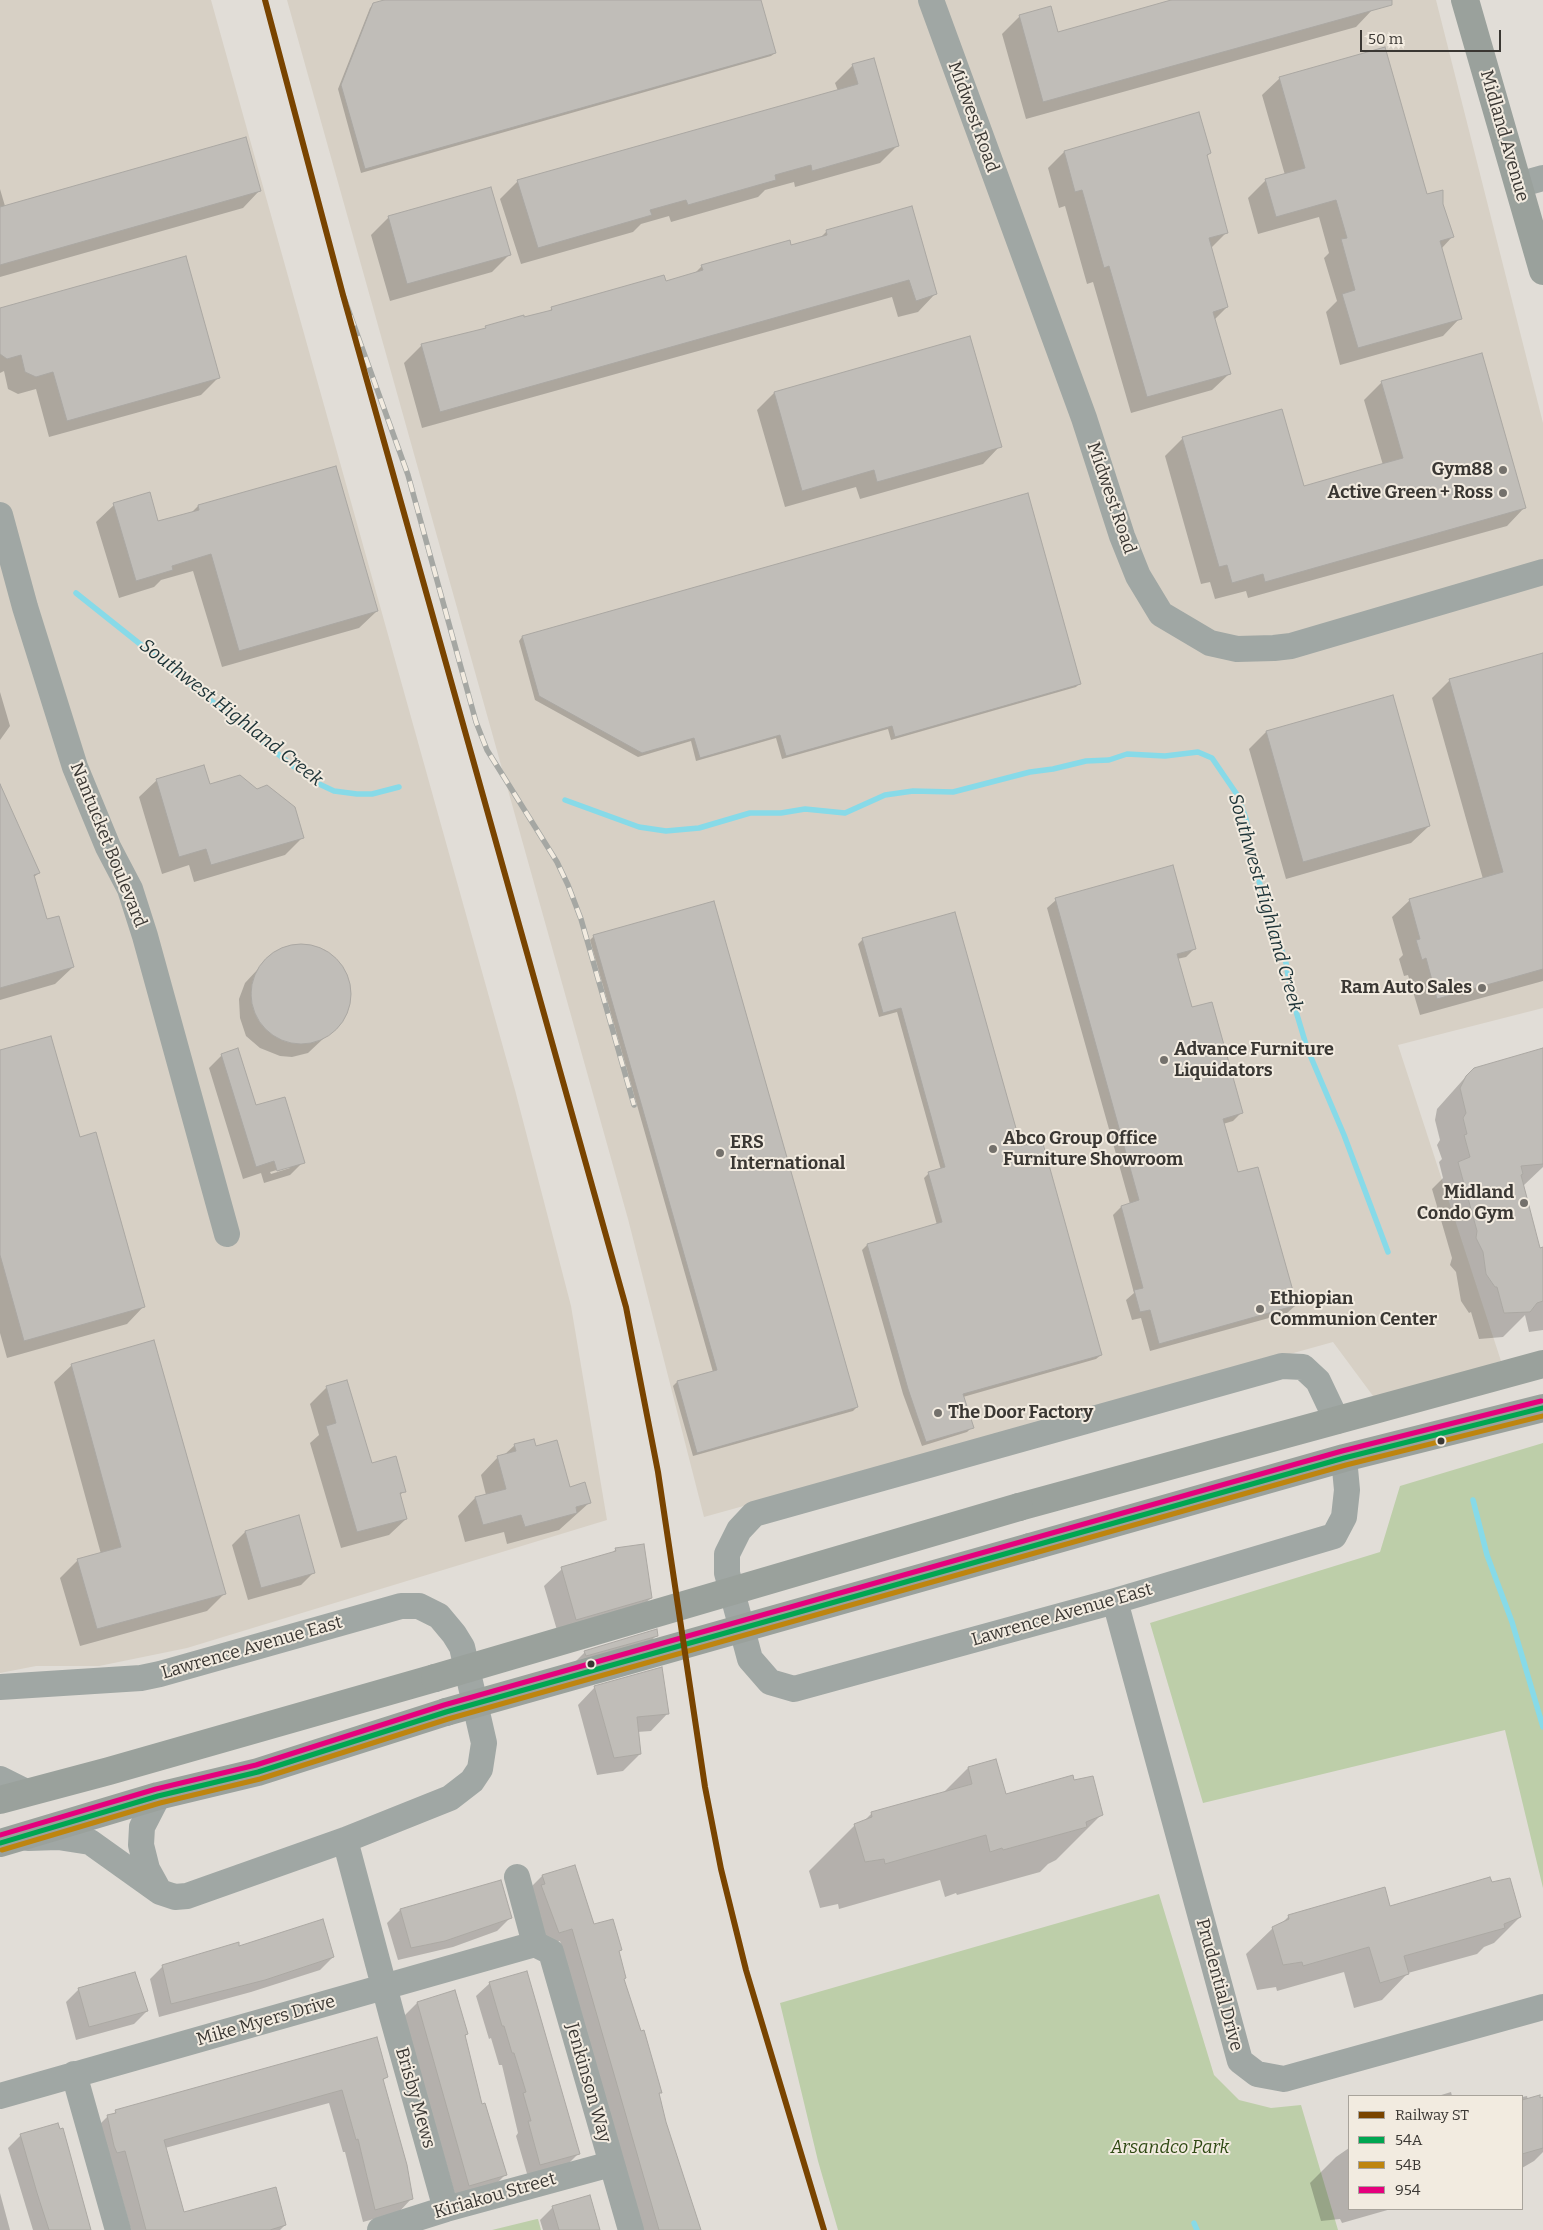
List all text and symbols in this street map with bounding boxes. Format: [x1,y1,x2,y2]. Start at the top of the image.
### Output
scale bar [1363,20,1504,52]
text: 50 m [1368,30,1403,48]
street label: Midwest Road [943,58,1003,176]
street label: Midland Avenue [1475,68,1533,204]
street label: Midwest Road [1082,439,1140,557]
place label: Gym88 [1432,459,1493,481]
marker: Gym88 [1497,464,1509,476]
place label: Active Green + Ross [1328,482,1493,504]
marker: Active Green + Ross [1497,487,1509,499]
water label: Southwest Highland Creek [135,634,327,792]
street label: Nantucket Boulevard [65,759,151,931]
water label: Southwest Highland Creek [1223,791,1307,1015]
place label: Ram Auto Sales [1340,977,1472,999]
marker: Ram Auto Sales [1476,982,1488,994]
place label: Advance Furniture Liquidators [1174,1039,1334,1082]
marker: Advance Furniture Liquidators [1158,1054,1170,1066]
place label: Abco Group Office Furniture Showroom [1003,1128,1183,1170]
place label: ERS International [730,1132,845,1174]
marker: Abco Group Office Furniture Showroom [987,1143,999,1155]
marker: ERS International [714,1147,726,1159]
place label: Midland Condo Gym [1417,1182,1514,1224]
marker: Midland Condo Gym [1518,1197,1530,1209]
place label: Ethiopian Communion Center [1270,1288,1437,1330]
marker: Ethiopian Communion Center [1254,1303,1266,1315]
place label: The Door Factory [948,1402,1093,1424]
marker: The Door Factory [932,1407,944,1419]
unlabelled marker [1436,1436,1446,1446]
street label: Lawrence Avenue East [969,1579,1155,1651]
street label: Lawrence Avenue East [159,1612,345,1684]
unlabelled marker [586,1659,596,1669]
street label: Prudential Drive [1191,1916,1247,2054]
street label: Mike Myers Drive [194,1991,338,2051]
street label: Jenkinson Way [561,2021,615,2145]
street label: Brisby Mews [390,2045,440,2151]
legend [1348,2095,1523,2210]
text: Railway ST [1395,2106,1469,2124]
text: 54A [1395,2131,1422,2149]
park label: Arsandco Park [1111,2137,1229,2159]
text: 54B [1395,2156,1421,2174]
street label: Kiriakou Street [431,2168,559,2224]
text: 954 [1395,2181,1421,2199]

